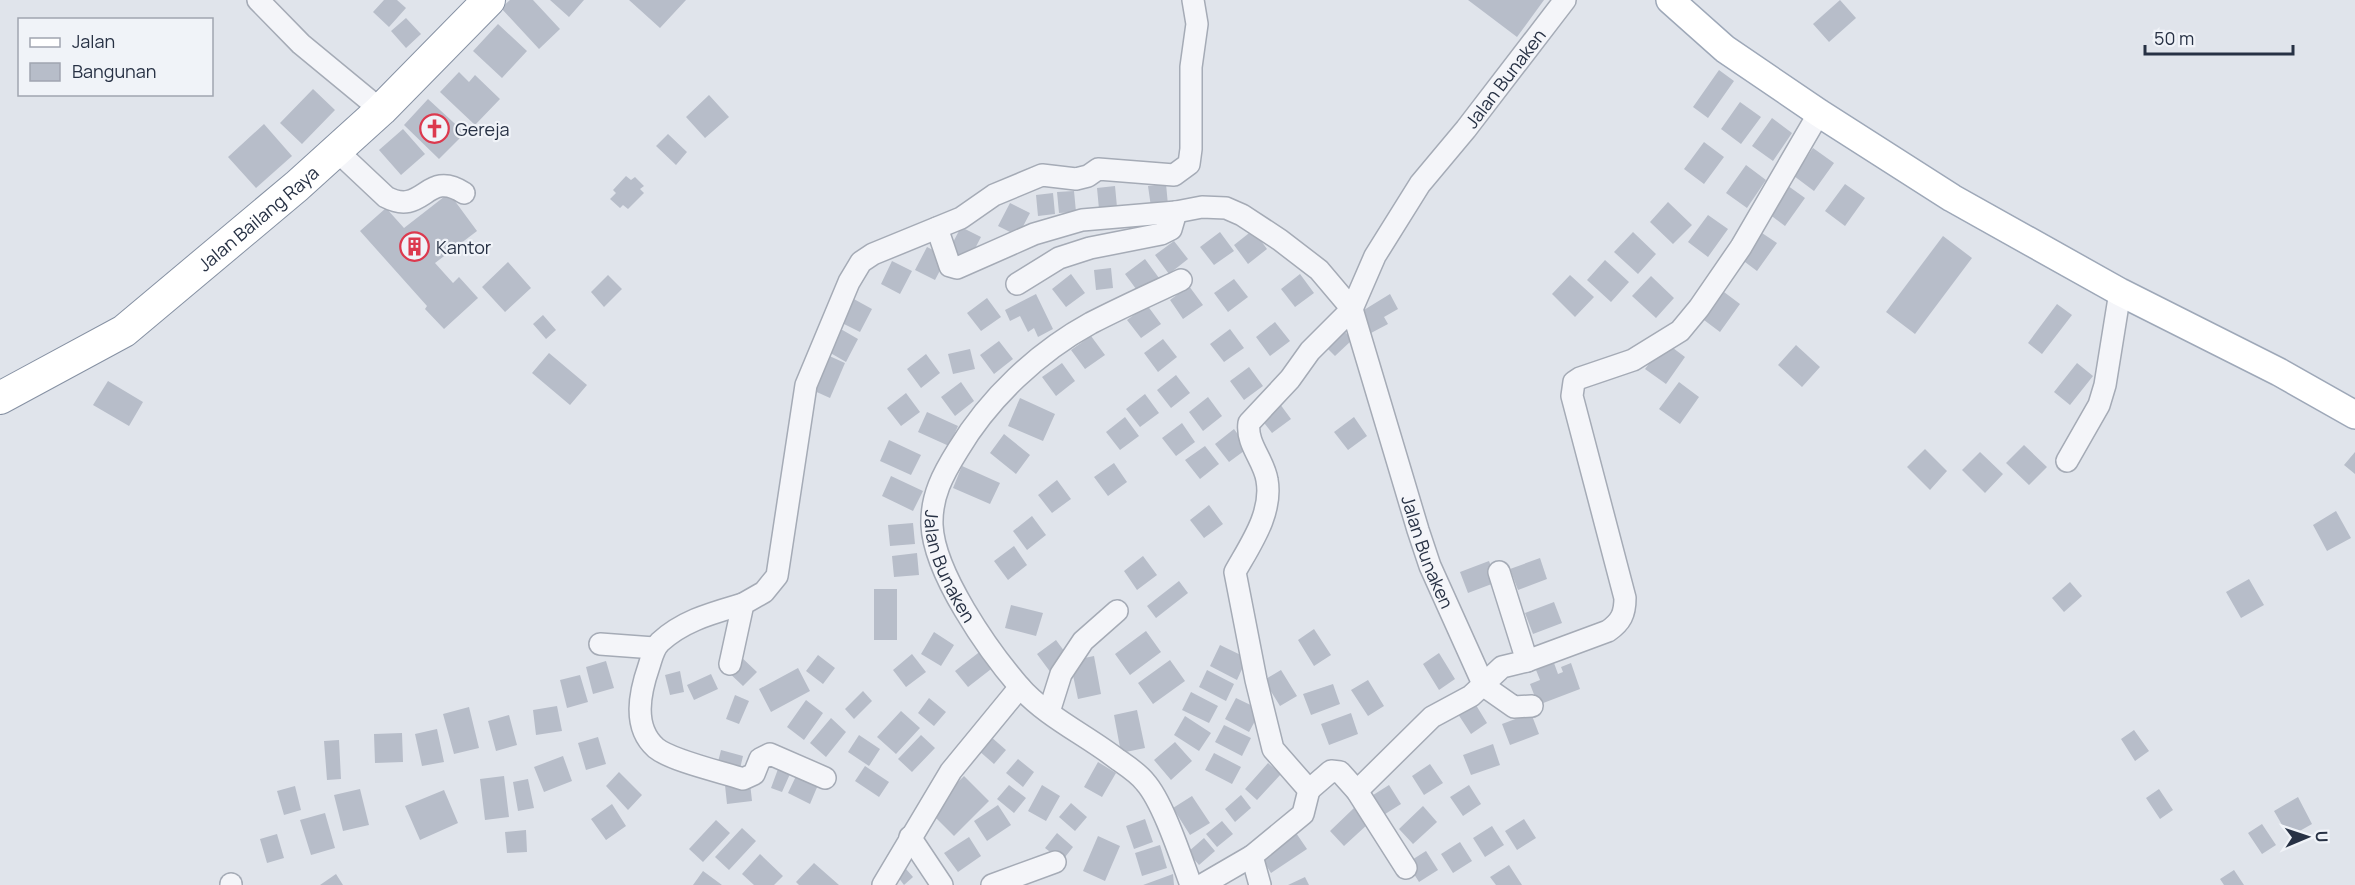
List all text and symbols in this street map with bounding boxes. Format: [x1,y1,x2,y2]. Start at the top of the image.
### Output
legend [18,18,213,96]
scale bar [2145,18,2294,56]
street label: Jalan Bunaken [1459,24,1551,133]
text: 50 m [2154,26,2194,50]
text: Jalan [72,29,115,53]
text: Bangunan [72,59,156,83]
church icon: Gereja [418,113,450,145]
place label: Gereja [455,117,510,141]
street label: Jalan Bailang Raya [192,160,324,276]
building icon: Kantor [399,231,431,263]
place label: Kantor [436,235,492,259]
street label: Jalan Bunaken [1396,492,1460,612]
street label: Jalan Bunaken [920,509,981,627]
north arrow [2277,807,2337,867]
text: U [2311,830,2333,843]

